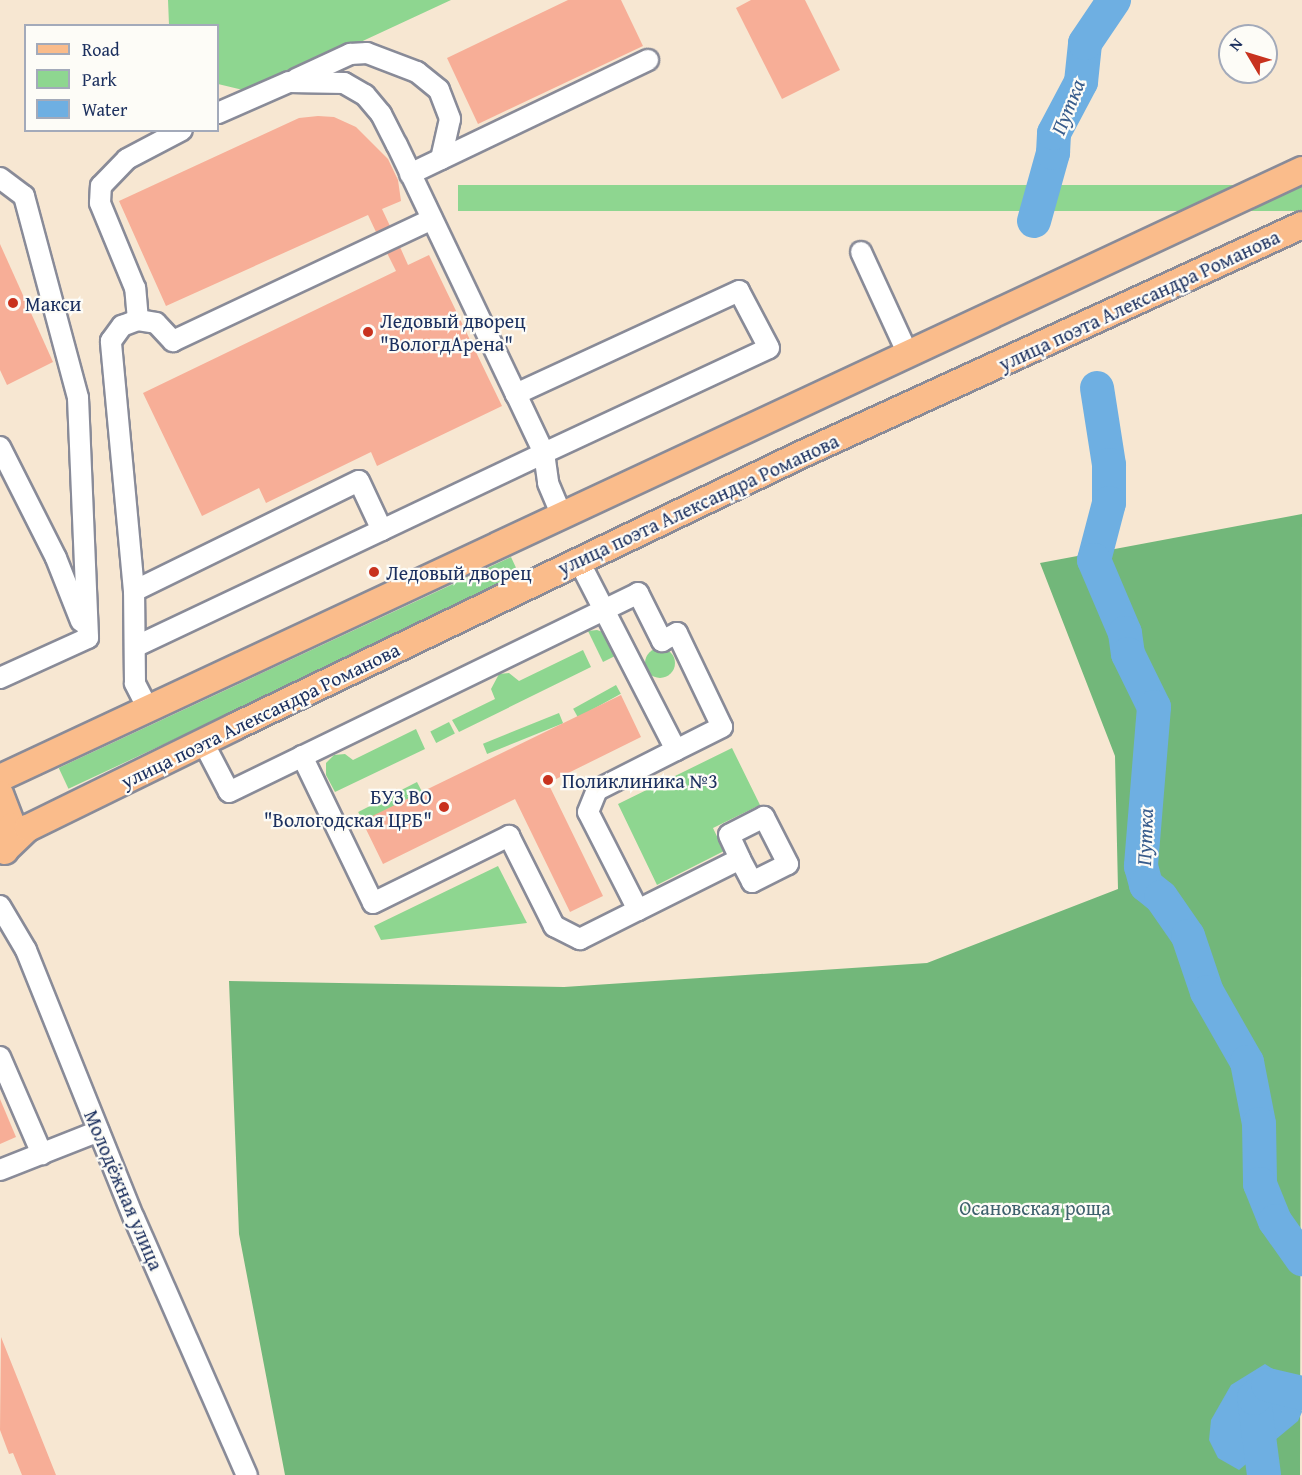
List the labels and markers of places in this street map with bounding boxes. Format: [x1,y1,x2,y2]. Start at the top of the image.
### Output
place label: Макси [25,291,81,315]
marker: Макси [6,296,20,310]
place label: Ледовый дворец "ВологдАрена" [380,308,526,355]
marker: Ледовый дворец "ВологдАрена" [361,325,375,339]
place label: Ледовый дворец [386,560,532,584]
marker: Ледовый дворец [367,565,381,579]
place label: Поликлиника №3 [562,768,718,792]
marker: Поликлиника №3 [539,771,557,789]
place label: БУЗ ВО "Вологодская ЦРБ" [264,784,432,831]
marker: БУЗ ВО "Вологодская ЦРБ" [437,800,451,814]

